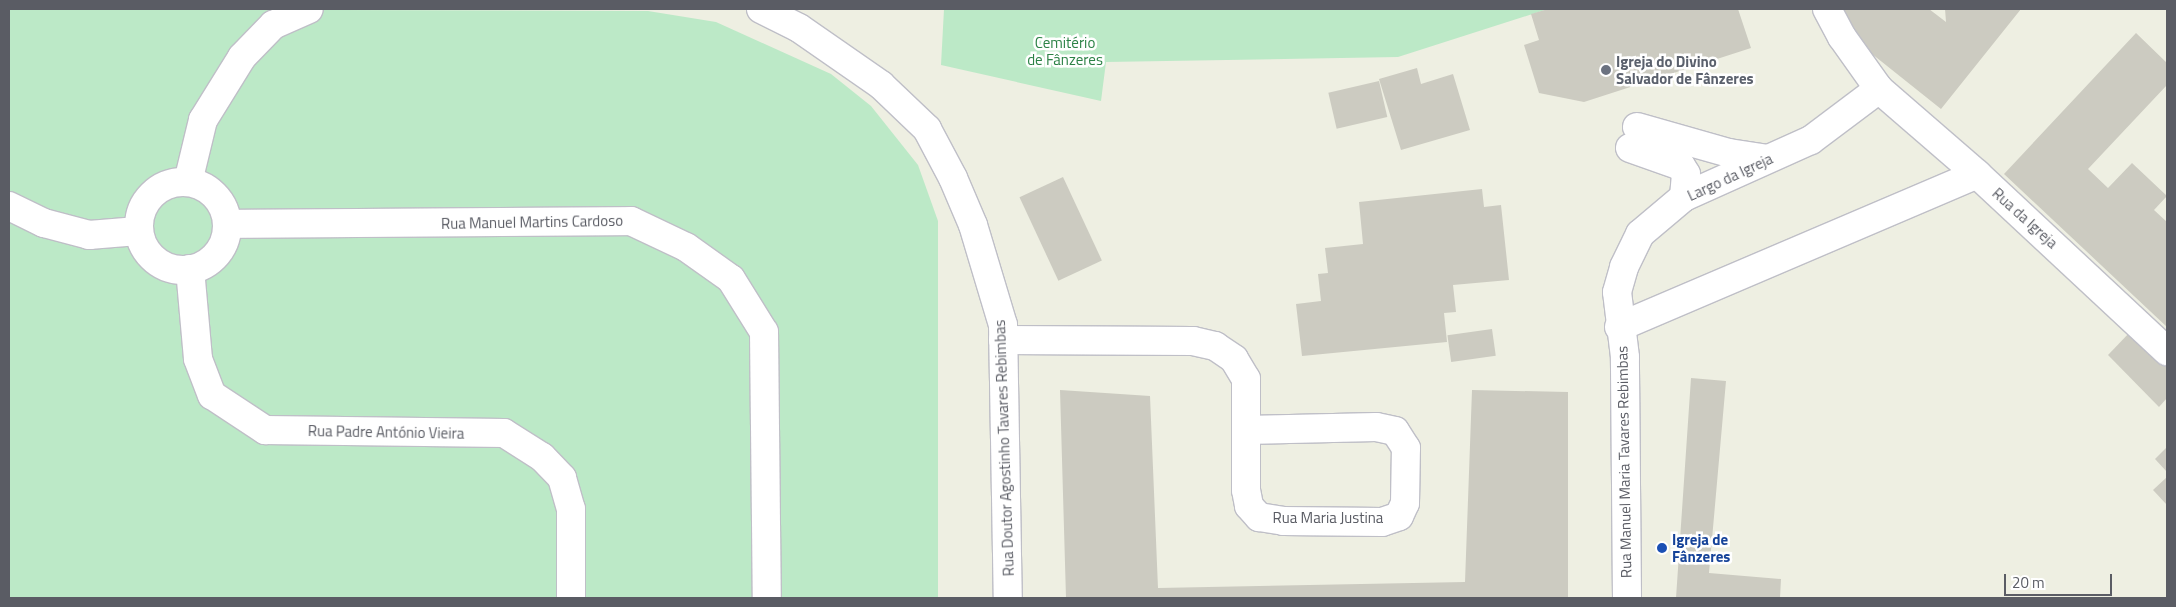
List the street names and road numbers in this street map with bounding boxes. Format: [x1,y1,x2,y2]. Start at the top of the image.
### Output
street label: Largo da Igreja [1684,149,1776,205]
street label: Rua da Igreja [1989,184,2061,252]
street label: Rua Manuel Martins Cardoso [441,211,623,233]
street label: Rua Doutor Agostinho Tavares Rebimbas [991,319,1017,577]
street label: Rua Manuel Maria Tavares Rebimbas [1613,346,1635,578]
street label: Rua Padre António Vieira [308,422,464,442]
street label: Rua Maria Justina [1273,509,1383,527]

